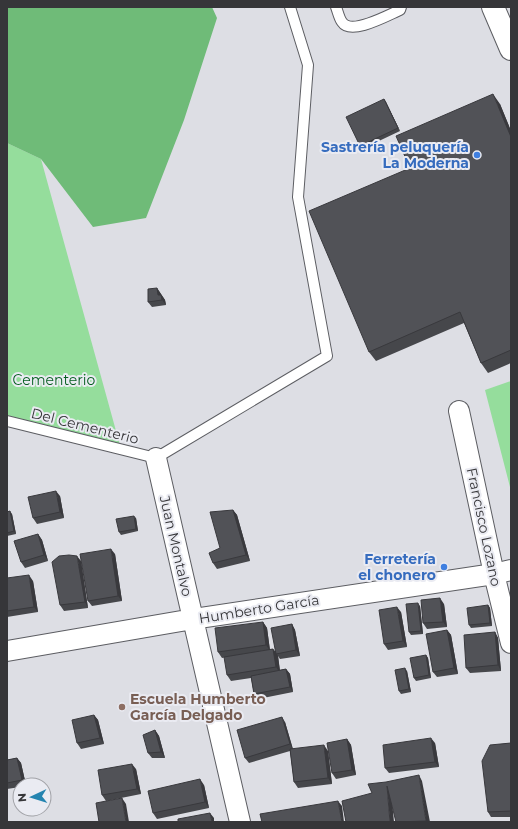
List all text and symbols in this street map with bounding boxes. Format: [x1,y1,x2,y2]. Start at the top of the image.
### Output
place label: Sastrería peluquería La Moderna [321,138,469,172]
marker: Sastrería peluquería La Moderna [472,150,482,160]
park label: Cementerio [13,371,96,389]
street label: Del Cementerio [29,404,141,448]
street label: Francisco Lozano [463,466,505,588]
street label: Juan Montalvo [155,493,196,598]
place label: Ferretería el chonero [358,550,436,584]
marker: Ferretería el chonero [439,562,449,572]
street label: Humberto García [198,591,320,627]
place label: Escuela Humberto García Delgado [130,690,266,724]
marker: Escuela Humberto García Delgado [117,702,127,712]
north arrow [12,777,52,817]
text: N [15,793,29,803]

